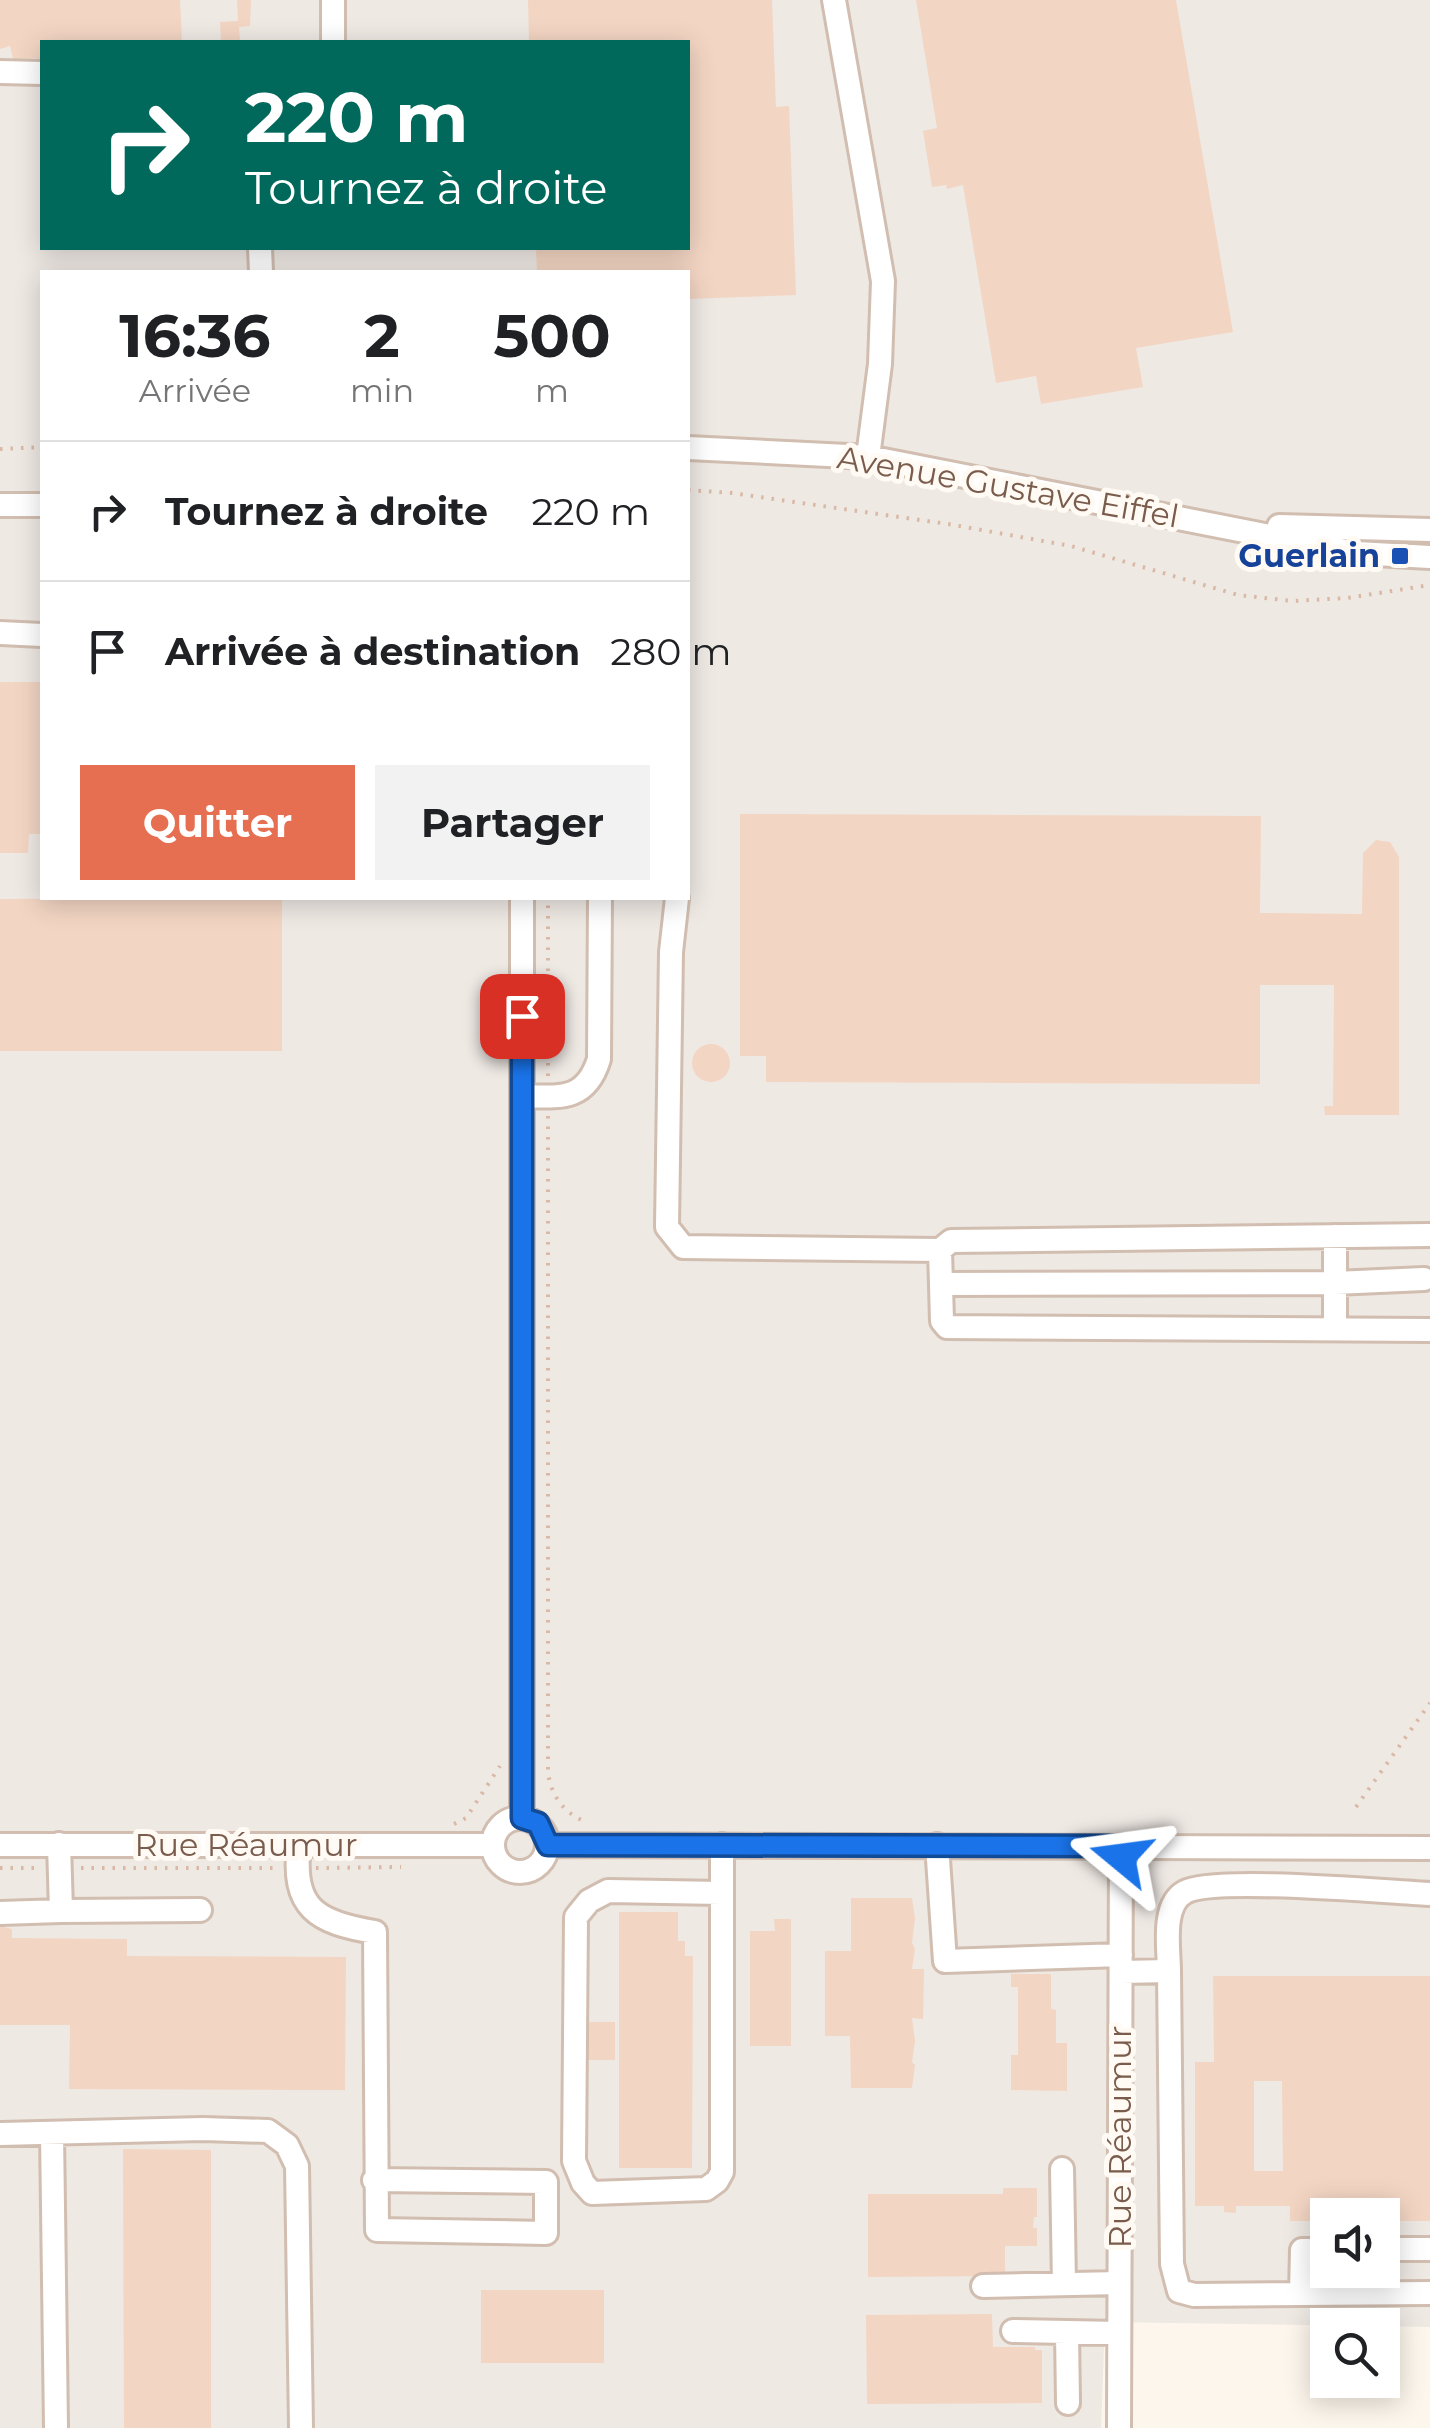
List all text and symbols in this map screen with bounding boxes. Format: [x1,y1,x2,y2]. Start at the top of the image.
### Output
text: 220 m [245,74,468,160]
icon: right [80,80,210,210]
text: Tournez à droite [245,160,608,215]
text: 16:36 [119,299,271,372]
text: 2 [364,299,400,372]
text: 500 [493,299,611,372]
text: Arrivée [139,371,251,410]
text: min [350,371,414,410]
text: m [535,371,569,410]
street label: Avenue Gustave Eiffel [834,437,1182,536]
icon: right [80,484,135,539]
text: Tournez à droite [165,488,488,535]
text: 220 m [531,488,650,535]
place label: Guerlain [1238,536,1380,575]
marker: Guerlain [1389,545,1411,567]
icon: arrive [80,624,135,679]
text: Arrivée à destination [165,628,580,675]
text: 280 m [610,628,732,675]
button: Quitter [80,765,355,880]
button: Partager [375,765,650,880]
pin [480,974,565,1059]
icon: arrive [495,989,550,1044]
position arrow [1069,1805,1173,1909]
street label: Rue Réaumur [134,1825,358,1864]
street label: Rue Réaumur [1100,2025,1139,2249]
map controls [1310,2198,1400,2398]
button: sound [1310,2198,1400,2288]
button: search [1310,2308,1400,2398]

